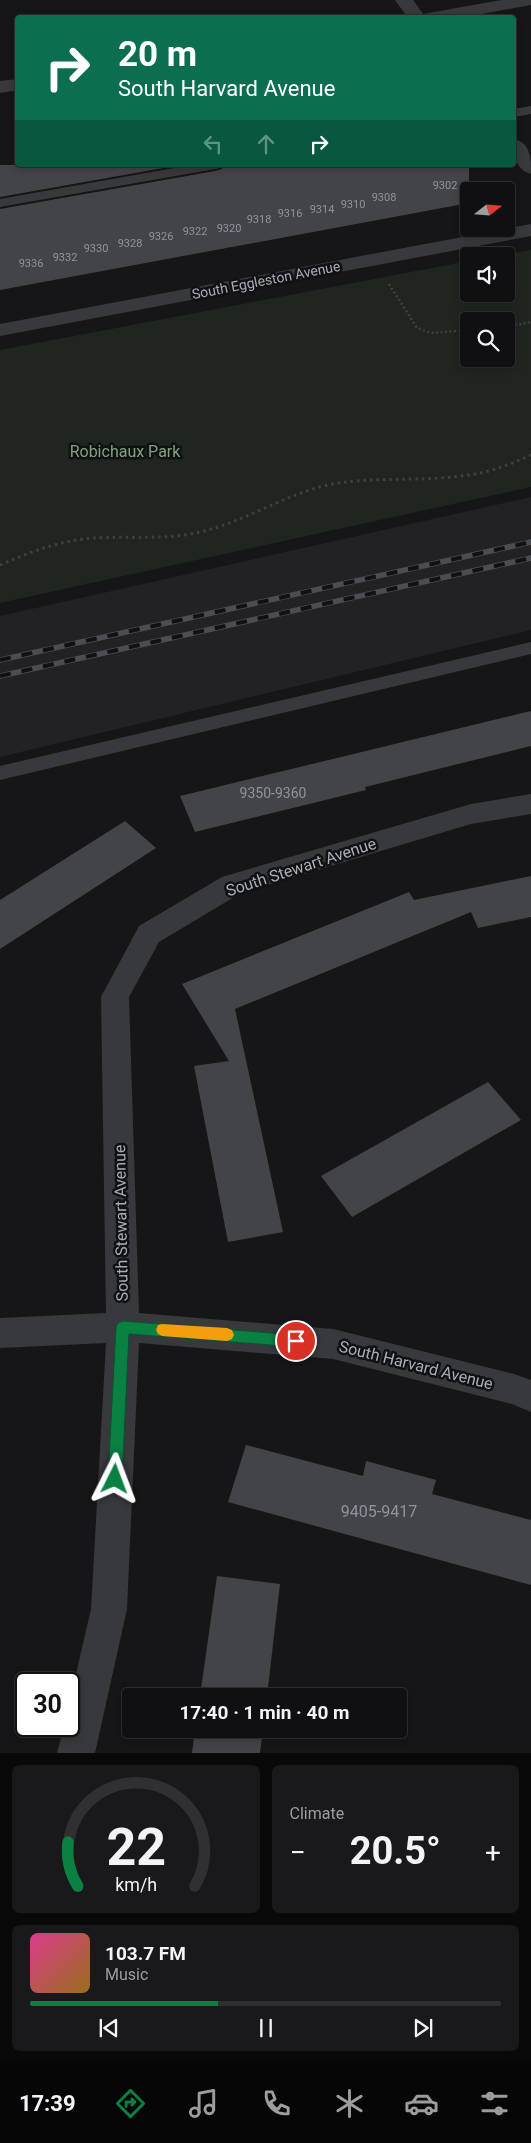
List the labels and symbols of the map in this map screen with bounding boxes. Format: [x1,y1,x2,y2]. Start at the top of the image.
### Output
house number: 9302 [433,179,457,192]
north arrow [460,182,515,238]
house number: 9308 [372,191,396,204]
house number: 9310 [341,198,365,211]
house number: 9314 [310,203,334,216]
house number: 9316 [278,207,302,220]
house number: 9318 [247,213,271,226]
house number: 9320 [217,222,241,235]
house number: 9322 [183,225,207,238]
house number: 9326 [149,230,173,243]
house number: 9328 [118,237,142,250]
house number: 9330 [84,242,108,255]
house number: 9332 [53,251,77,264]
house number: 9336 [19,257,43,270]
street label: South Eggleston Avenue [190,258,342,302]
park label: Robichaux Park [70,442,181,461]
house number: 9350-9360 [240,785,307,801]
street label: South Stewart Avenue [224,834,378,900]
street label: South Stewart Avenue [110,1144,132,1302]
pin [275,1320,317,1362]
street label: South Harvard Avenue [337,1337,495,1393]
position arrow [88,1452,140,1504]
house number: 9405-9417 [341,1502,417,1521]
speed limit sign: 30 [15,1672,80,1737]

